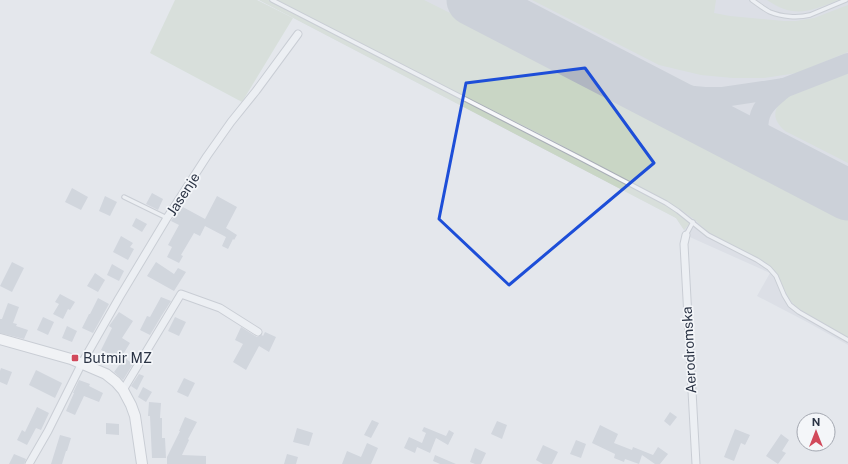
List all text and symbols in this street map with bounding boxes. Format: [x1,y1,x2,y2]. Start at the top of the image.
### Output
street label: Jasenje [163,170,203,218]
street label: Aerodromska [679,306,699,394]
place label: Butmir MZ [83,350,152,366]
marker: Butmir MZ [70,353,80,363]
north arrow [796,412,836,452]
text: N [812,416,820,428]

